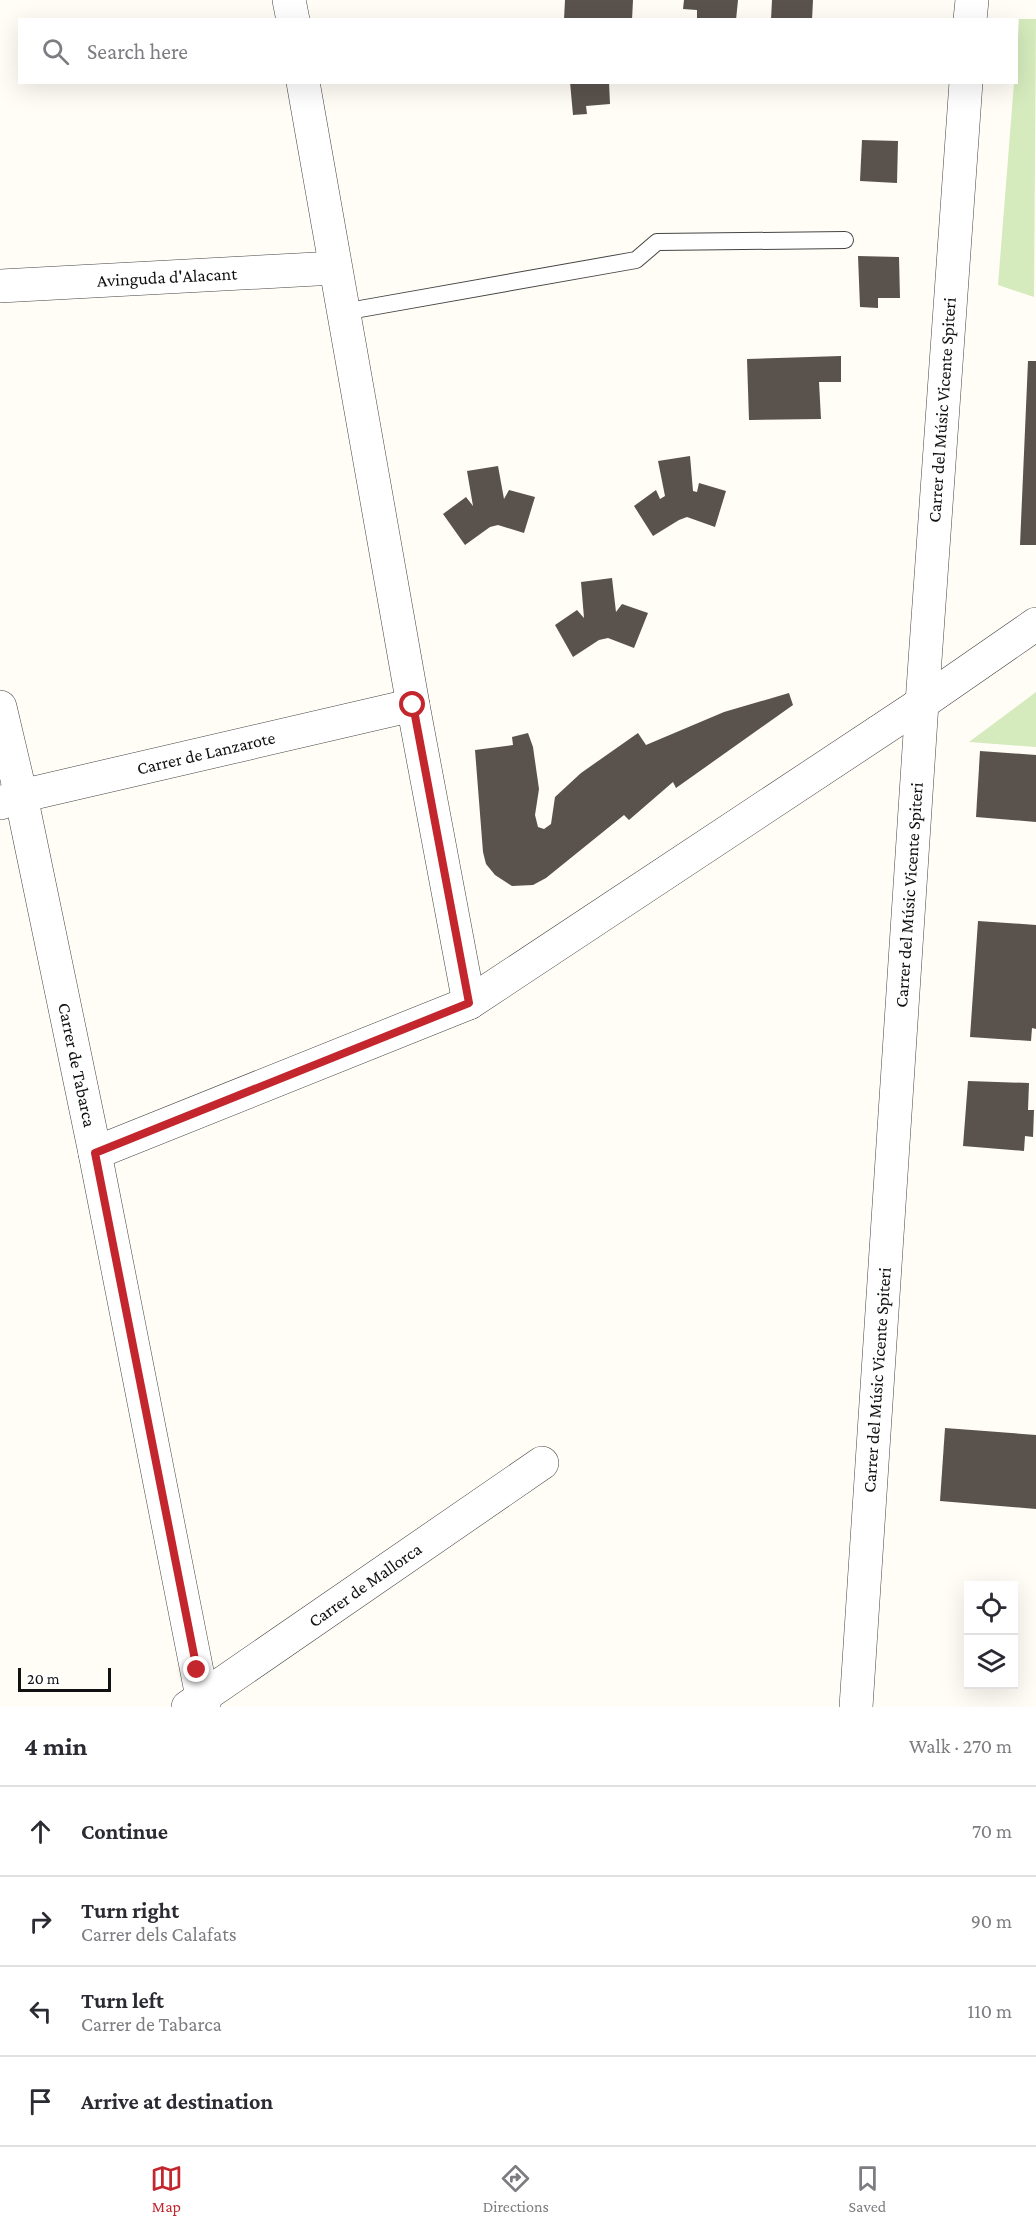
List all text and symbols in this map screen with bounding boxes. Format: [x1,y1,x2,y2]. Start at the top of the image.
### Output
search box [18,18,1018,84]
icon: search [39,35,72,68]
text: Search here [87,39,188,64]
street label: Avinguda d'Alacant [96,263,239,291]
street label: Carrer del Músic Vicente Spiteri [924,296,960,523]
route start [399,691,425,717]
street label: Carrer de Lanzarote [135,727,277,779]
street label: Carrer del Músic Vicente Spiteri [891,781,927,1008]
street label: Carrer de Tabarca [54,1001,100,1129]
street label: Carrer del Músic Vicente Spiteri [859,1266,895,1493]
street label: Carrer de Mallorca [305,1539,425,1631]
map controls [964,1581,1018,1689]
button: locate [964,1581,1018,1635]
button: layers [964,1635,1018,1689]
route end [183,1656,209,1682]
scale bar [18,1665,111,1692]
text: 20 m [27,1670,60,1687]
text: 4 min [24,1732,88,1761]
text: Walk · 270 m [909,1735,1012,1757]
icon: ahead [24,1815,57,1848]
text: Continue [81,1819,168,1844]
text: 70 m [972,1820,1012,1842]
text: Turn right [81,1898,179,1923]
icon: right [24,1905,57,1938]
text: 90 m [971,1910,1012,1932]
text: Carrer dels Calafats [81,1923,237,1945]
text: Turn left [81,1988,164,2013]
icon: left [24,1995,57,2028]
text: 110 m [968,2000,1012,2022]
text: Carrer de Tabarca [81,2013,222,2035]
icon: arrive [24,2085,57,2118]
text: Arrive at destination [81,2089,273,2114]
tab: Map [150,2162,183,2215]
tab: Directions [483,2162,549,2215]
tab: Saved [849,2162,886,2215]

